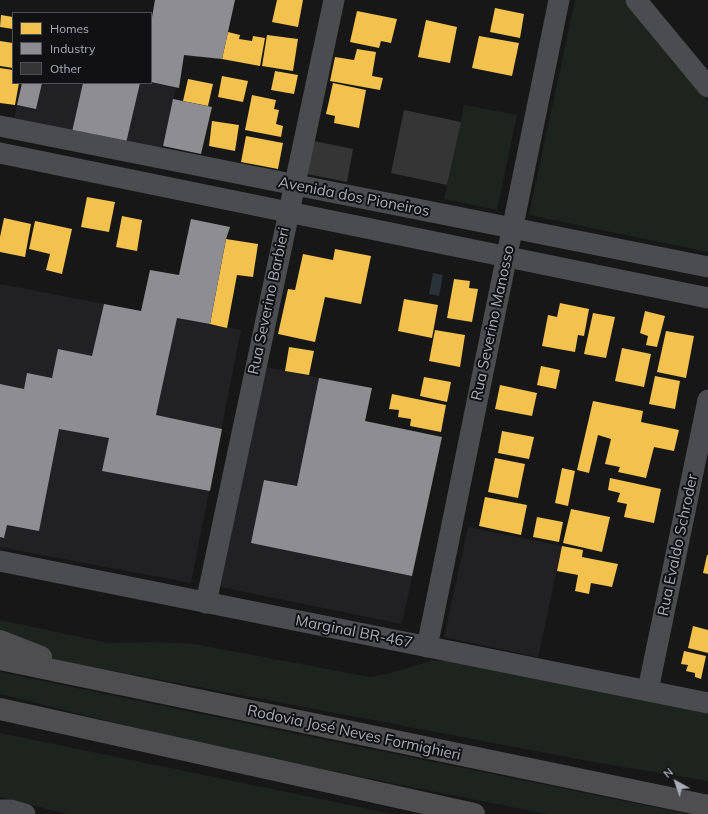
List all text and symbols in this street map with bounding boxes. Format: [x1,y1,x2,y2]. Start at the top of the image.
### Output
legend [12,12,152,84]
text: Homes [50,21,89,36]
text: Industry [50,41,95,56]
text: Other [50,61,81,76]
street label: Avenida dos Pioneiros [277,174,431,220]
street label: Rua Severino Barbieri [245,226,293,376]
street label: Rua Severino Manosso [468,244,518,402]
street label: Rua Evaldo Schroder [654,472,702,618]
street label: Marginal BR-467 [294,612,414,652]
street label: Rodovia José Neves Formighieri [246,702,462,764]
north arrow [656,762,696,802]
text: N [661,765,676,781]

